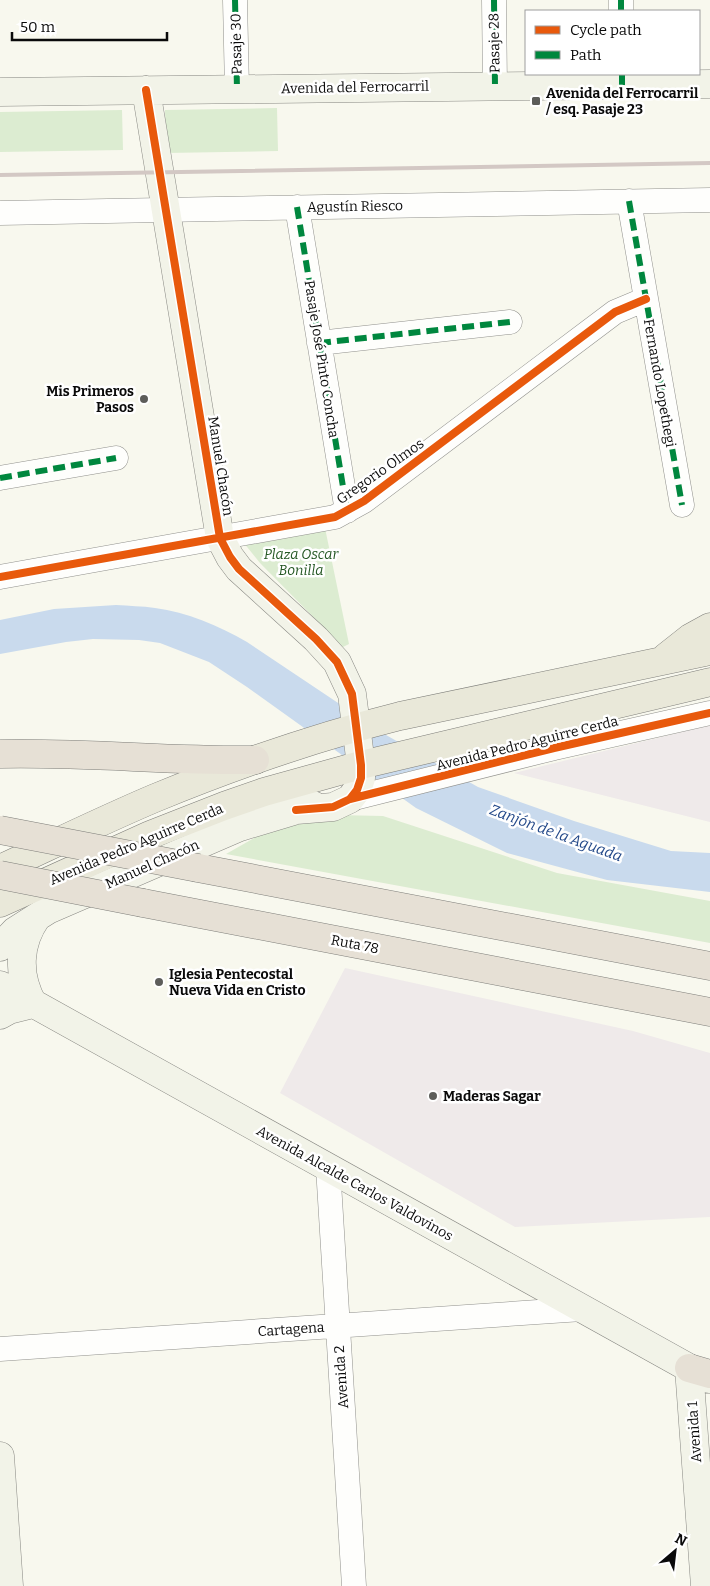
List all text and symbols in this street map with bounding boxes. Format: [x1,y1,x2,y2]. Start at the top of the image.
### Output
scale bar [12,10,168,42]
legend [525,10,700,75]
street label: Pasaje 30 [227,13,246,75]
street label: Pasaje 28 [485,13,504,73]
text: 50 m [20,18,56,36]
text: Cycle path [570,21,642,39]
text: Path [570,46,602,64]
street label: Avenida del Ferrocarril [281,78,429,97]
place label: Avenida del Ferrocarril / esq. Pasaje 23 [545,85,699,118]
marker: Avenida del Ferrocarril / esq. Pasaje 23 [530,95,542,107]
street label: Agustín Riesco [307,197,403,216]
street label: Pasaje José Pinto Concha [301,279,342,440]
street label: Fernando Lopethegi [640,318,679,449]
place label: Mis Primeros Pasos [46,383,134,416]
marker: Mis Primeros Pasos [138,393,150,405]
street label: Manuel Chacón [204,415,237,517]
street label: Gregorio Olmos [333,435,427,508]
park label: Plaza Oscar Bonilla [264,546,340,579]
street label: Avenida Pedro Aguirre Cerda [434,713,620,774]
street label: Avenida Pedro Aguirre Cerda [47,800,226,889]
water label: Zanjón de la Aguada [487,801,625,865]
street label: Manuel Chacón [103,836,202,893]
street label: Ruta 78 [330,932,380,957]
place label: Iglesia Pentecostal Nueva Vida en Cristo [169,966,306,999]
marker: Iglesia Pentecostal Nueva Vida en Cristo [153,976,165,988]
place label: Maderas Sagar [443,1088,541,1105]
marker: Maderas Sagar [427,1090,439,1102]
street label: Avenida Alcalde Carlos Valdovinos [254,1122,456,1245]
street label: Cartagena [257,1319,325,1340]
street label: Avenida 2 [331,1345,352,1409]
street label: Avenida 1 [684,1400,705,1463]
north arrow [650,1526,700,1576]
text: N [672,1530,690,1550]

